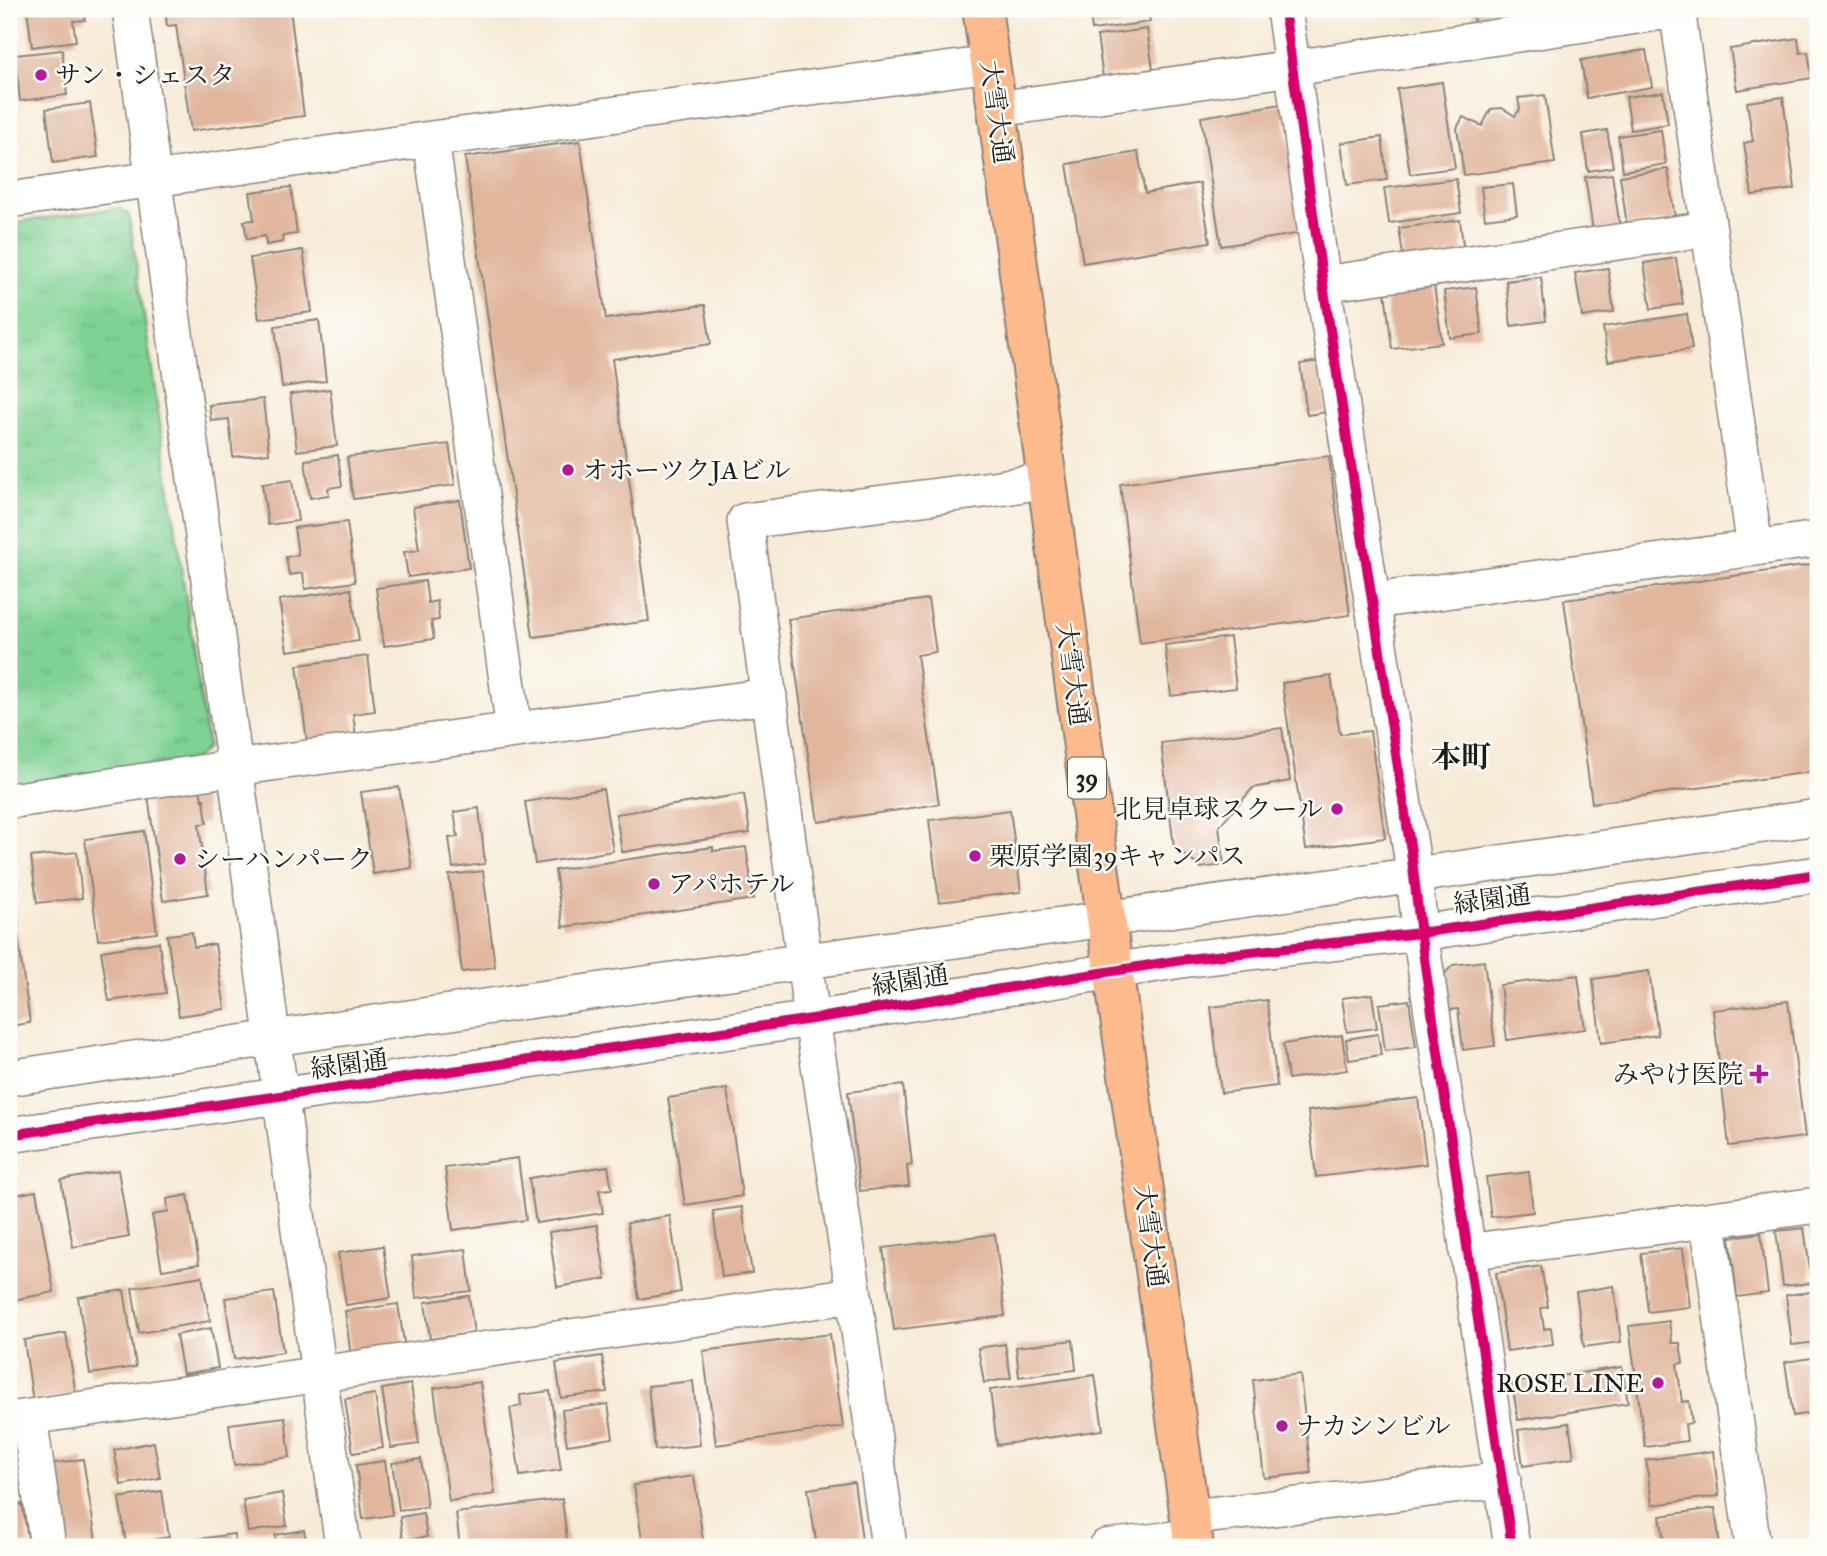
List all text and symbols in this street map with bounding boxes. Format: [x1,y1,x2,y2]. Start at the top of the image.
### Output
street label: 大雪大通 [974,58,1020,166]
place label: サン・シェスタ [55,59,235,91]
marker: サン・シェスタ [33,67,49,83]
place label: オホーツクJAビル [582,454,791,486]
marker: オホーツクJAビル [560,462,576,478]
street label: 大雪大通 [1050,620,1096,728]
district label: 本町 [1431,739,1491,775]
road number: 39 [1068,758,1106,798]
place label: 北見卓球スクール [1116,793,1323,825]
marker: 北見卓球スクール [1329,801,1345,817]
place label: 栗原学園39キャンパス [989,840,1246,872]
place label: シーハンパーク [194,843,373,875]
marker: 栗原学園39キャンパス [967,848,983,864]
marker: シーハンパーク [172,851,188,867]
place label: アパホテル [668,868,795,900]
marker: アパホテル [646,876,662,892]
street label: 緑園通 [1451,878,1533,920]
street label: 緑園通 [869,958,951,1002]
street label: 緑園通 [308,1043,390,1085]
place label: みやけ医院 [1613,1058,1743,1090]
marker: みやけ医院 [1749,1064,1769,1084]
street label: 大雪大通 [1128,1182,1174,1290]
place label: ROSE LINE [1496,1367,1644,1399]
marker: ROSE LINE [1650,1375,1666,1391]
place label: ナカシンビル [1296,1410,1451,1442]
marker: ナカシンビル [1274,1418,1290,1434]

